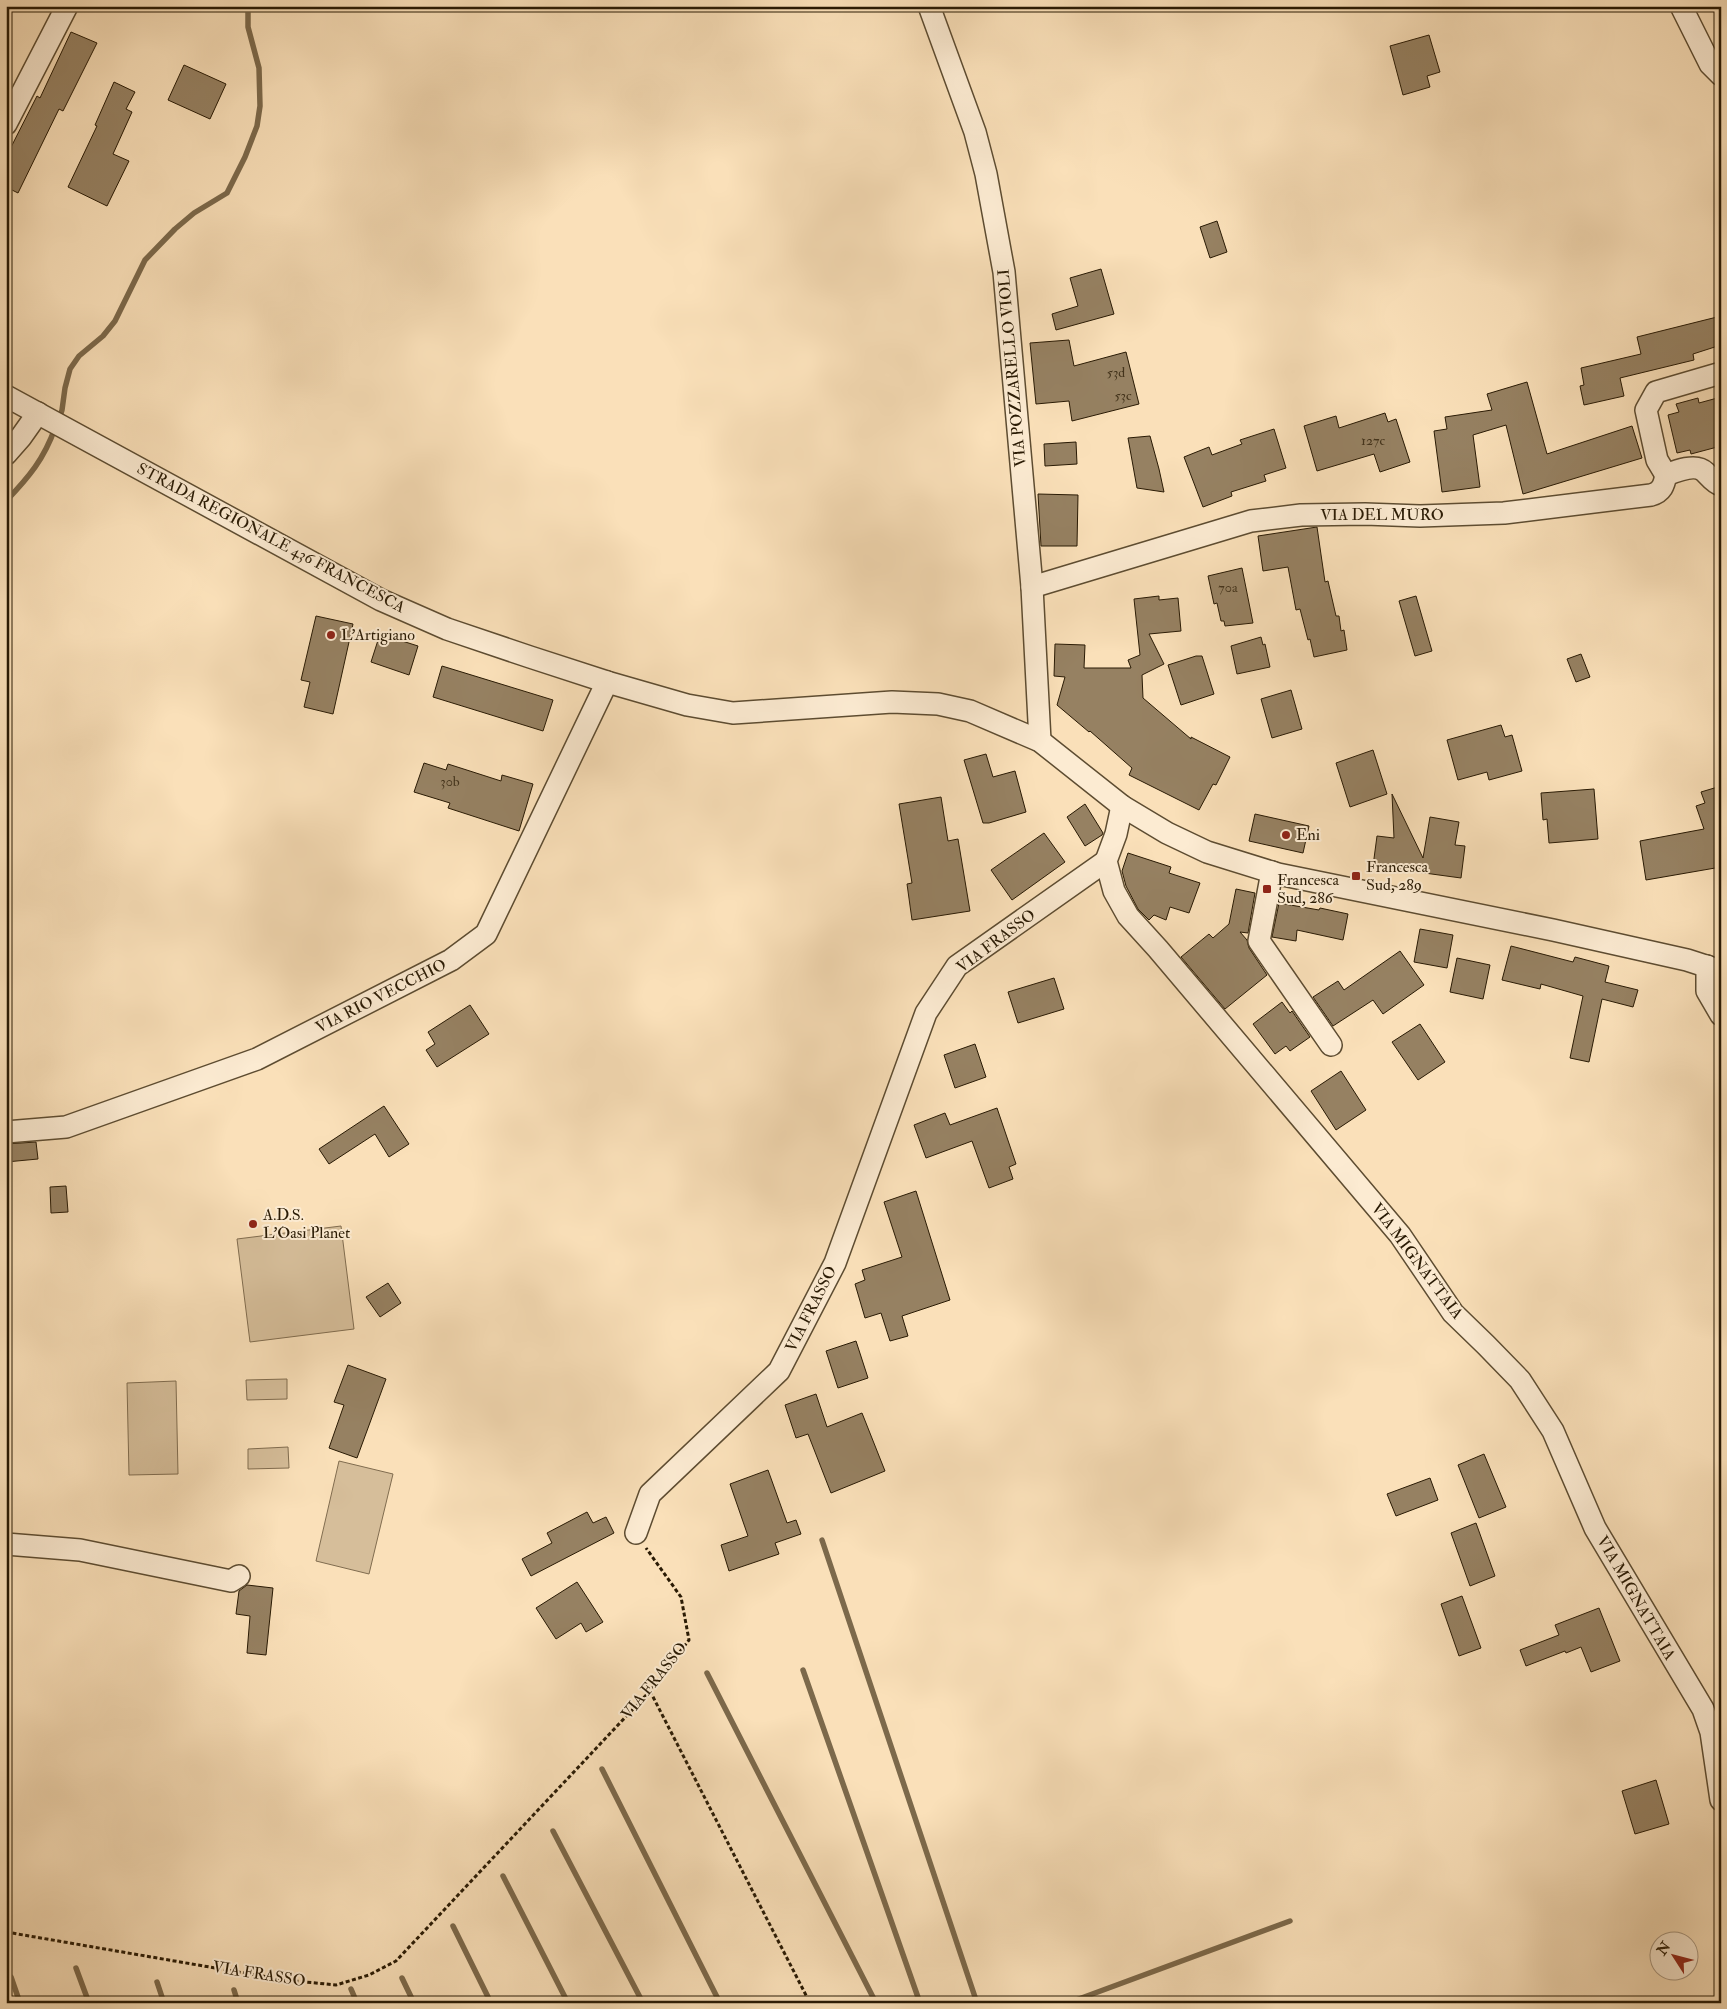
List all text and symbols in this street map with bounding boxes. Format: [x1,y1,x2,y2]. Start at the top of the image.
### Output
street label: VIA POZZARELLO VIOLI [993,268,1031,468]
house number: 53d [1107,364,1125,381]
house number: 53c [1114,387,1132,404]
house number: 127c [1361,432,1385,449]
street label: STRADA REGIONALE 436 FRANCESCA [133,459,409,617]
street label: VIA DEL MURO [1320,505,1444,525]
house number: 70a [1218,579,1238,596]
place label: L'Artigiano [341,625,415,645]
marker: L'Artigiano [325,629,337,641]
house number: 30b [440,773,460,790]
place label: Eni [1296,825,1320,845]
marker: Eni [1280,829,1292,841]
place label: Francesca Sud, 289 [1366,857,1428,895]
place label: Francesca Sud, 286 [1277,870,1339,908]
marker: Francesca Sud, 289 [1350,870,1362,882]
marker: Francesca Sud, 286 [1261,883,1273,895]
street label: VIA FRASSO [953,905,1039,977]
street label: VIA RIO VECCHIO [312,954,450,1038]
street label: VIA MIGNATTAIA [1367,1199,1467,1323]
place label: A.D.S. L'Oasi Planet [262,1205,350,1243]
marker: A.D.S. L'Oasi Planet [247,1218,259,1230]
street label: VIA FRASSO [781,1263,841,1355]
street label: VIA MIGNATTAIA [1592,1532,1680,1664]
street label: VIA FRASSO [617,1638,691,1724]
north arrow [1650,1932,1700,1982]
text: N [1653,1938,1675,1960]
street label: VIA FRASSO [211,1957,307,1991]

